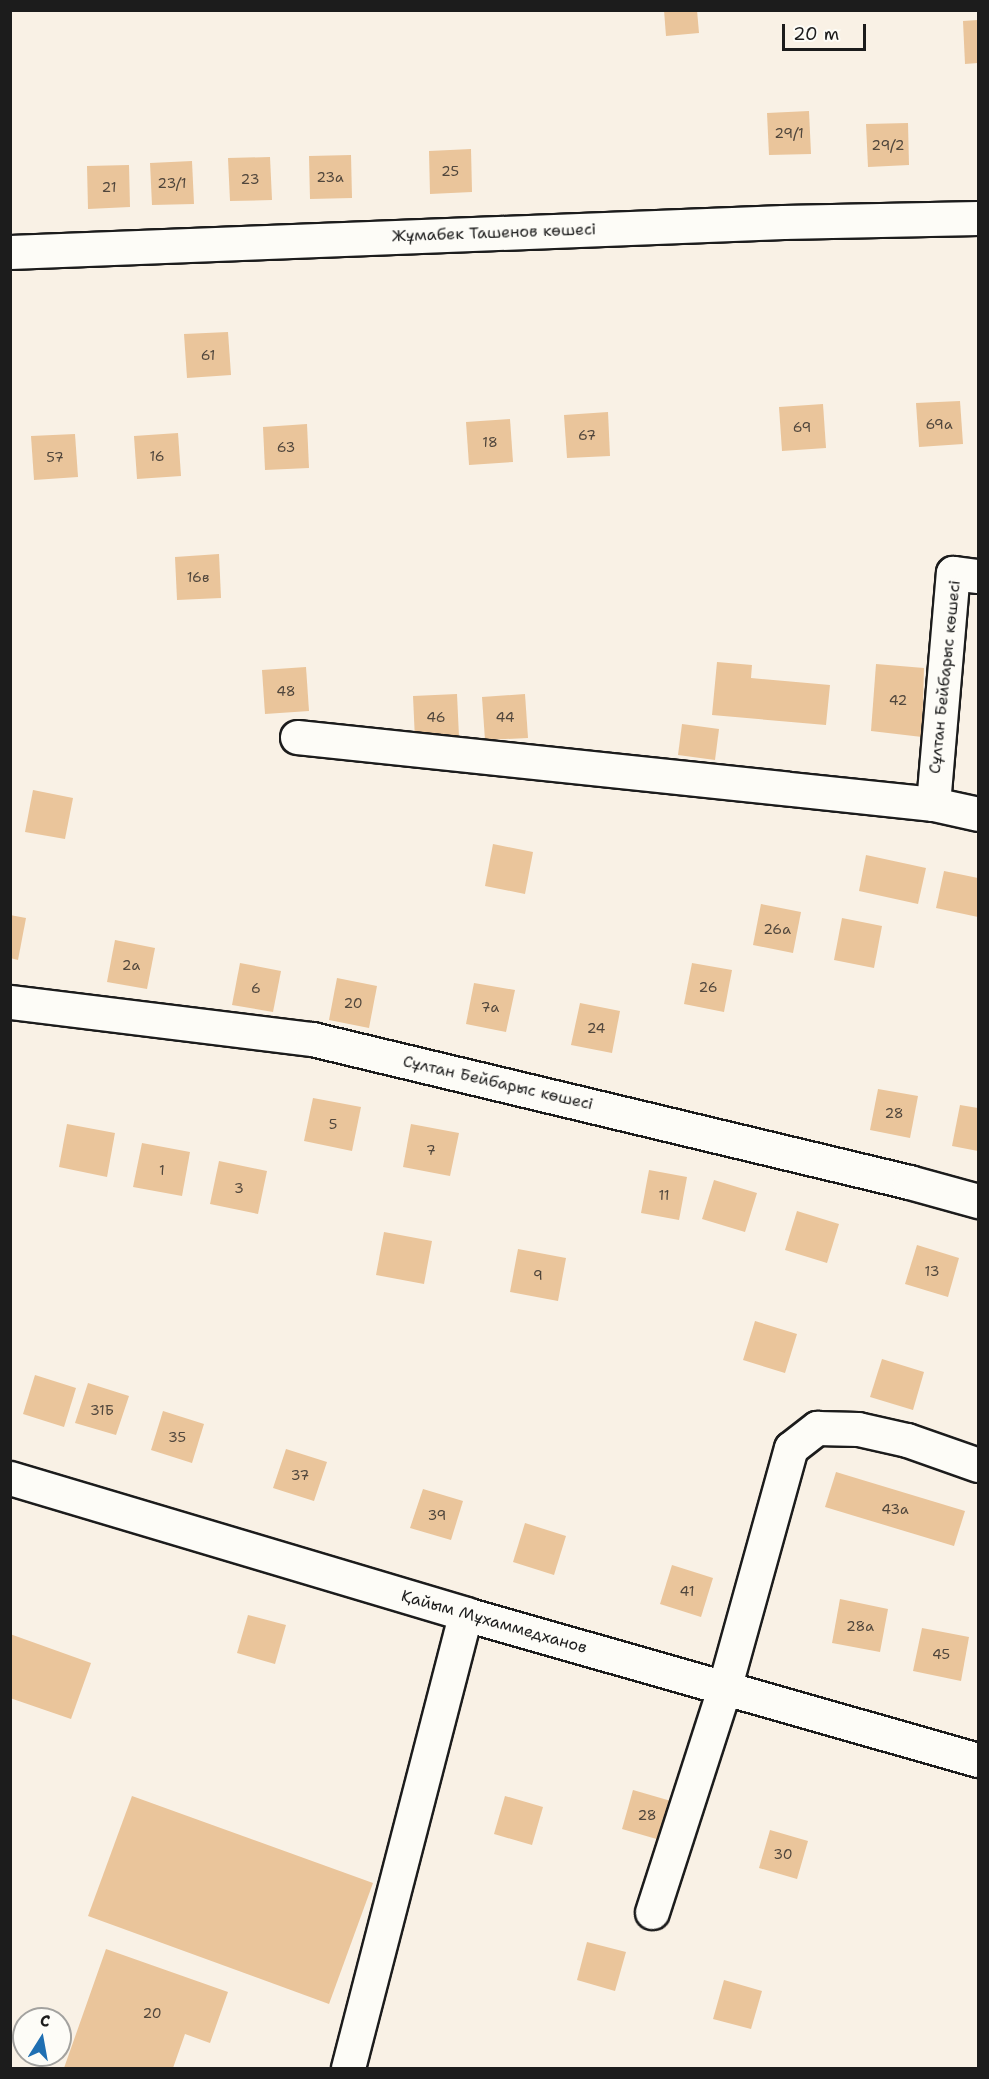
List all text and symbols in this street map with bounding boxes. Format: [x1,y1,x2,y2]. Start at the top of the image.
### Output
scale bar [785,12,869,50]
text: 20 m [793,22,839,46]
house number: 29/1 [774,125,804,141]
house number: 29/2 [871,137,905,153]
house number: 25 [441,163,459,179]
house number: 23а [316,169,344,185]
house number: 23 [241,171,259,187]
house number: 23/1 [157,175,187,191]
house number: 21 [102,179,116,195]
street label: Жұмабек Ташенов көшесі [392,220,596,246]
house number: 61 [201,347,215,363]
house number: 69а [925,416,953,432]
house number: 69 [793,419,811,435]
house number: 67 [578,427,596,443]
house number: 18 [482,434,498,450]
house number: 63 [277,439,295,455]
house number: 16 [149,448,165,464]
house number: 57 [46,449,64,465]
house number: 16в [187,569,209,585]
street label: Сұлтан Бейбарыс көшесі [925,579,965,775]
house number: 48 [276,683,296,699]
house number: 42 [889,692,907,708]
house number: 46 [426,709,446,725]
house number: 44 [495,709,515,725]
house number: 26а [763,921,791,937]
house number: 2а [122,957,140,973]
house number: 26 [699,979,717,995]
house number: 6 [251,980,261,996]
house number: 20 [343,995,363,1011]
house number: 7а [481,999,499,1015]
house number: 24 [587,1020,605,1036]
street label: Сұлтан Бейбарыс көшесі [401,1052,595,1114]
house number: 28 [884,1105,904,1121]
house number: 5 [329,1116,337,1132]
house number: 7 [426,1142,436,1158]
house number: 1 [159,1162,165,1178]
house number: 3 [234,1180,244,1196]
house number: 11 [658,1187,670,1203]
house number: 13 [925,1263,939,1279]
house number: 9 [533,1267,543,1283]
house number: 31Б [90,1402,114,1418]
house number: 35 [168,1429,186,1445]
house number: 37 [291,1467,309,1483]
house number: 43а [881,1501,909,1517]
house number: 39 [428,1507,446,1523]
house number: 41 [680,1583,694,1599]
street label: Қайым Мұхаммедханов [399,1586,589,1658]
house number: 28а [846,1618,874,1634]
house number: 45 [932,1646,950,1662]
house number: 28 [637,1807,657,1823]
house number: 30 [773,1846,793,1862]
house number: 20 [142,2005,162,2021]
north arrow [12,2007,72,2067]
text: С [38,2010,52,2032]

